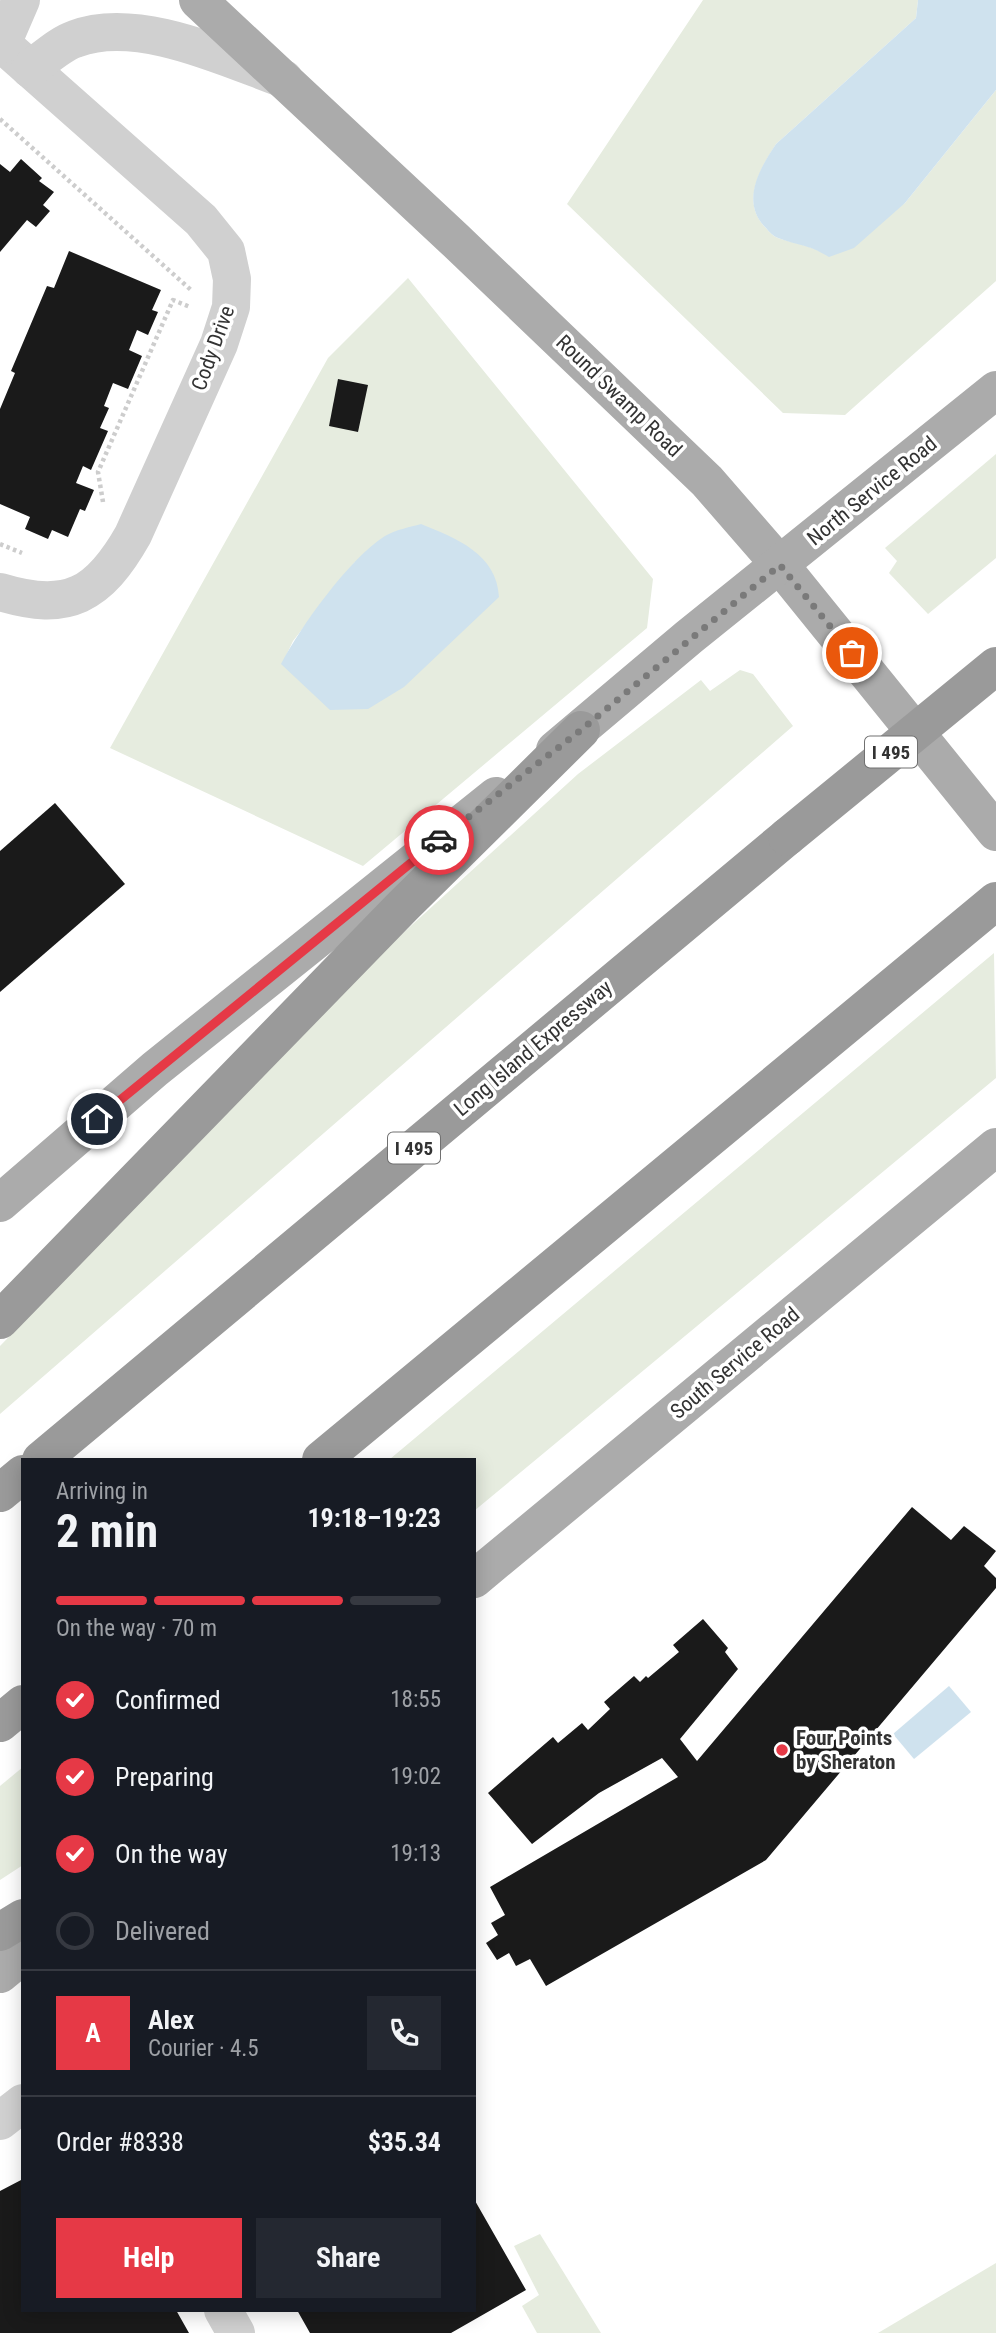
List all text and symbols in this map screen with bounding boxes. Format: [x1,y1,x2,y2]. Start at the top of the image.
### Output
street label: Cody Drive [187,302,239,394]
street label: Round Swamp Road [551,330,687,462]
street label: North Service Road [803,432,941,550]
pin [822,623,882,683]
icon: bag [833,634,871,672]
road number: I 495 [865,736,917,768]
courier [404,805,474,875]
icon: car [420,821,458,859]
street label: Long Island Expressway [449,975,617,1121]
pin [67,1089,127,1149]
icon: home [78,1100,116,1138]
road number: I 495 [388,1132,440,1164]
street label: South Service Road [666,1302,804,1424]
text: Arriving in [56,1478,148,1505]
text: 19:18–19:23 [307,1503,441,1533]
text: 2 min [56,1504,158,1558]
text: On the way · 70 m [56,1615,217,1642]
icon: check [56,1681,94,1719]
text: Confirmed [115,1685,221,1715]
text: 18:55 [390,1686,441,1713]
place label: Four Points by Sheraton [796,1726,896,1774]
marker: Four Points by Sheraton [774,1742,790,1758]
icon: check [56,1758,94,1796]
text: Preparing [115,1762,214,1792]
text: 19:02 [390,1763,441,1790]
icon: check [56,1835,94,1873]
text: On the way [115,1839,228,1869]
text: 19:13 [390,1840,441,1867]
text: Delivered [115,1916,210,1946]
button: phone [367,1996,441,2070]
text: Alex [148,2005,194,2035]
text: A [85,2018,101,2048]
text: Courier · 4.5 [148,2035,259,2062]
text: Order #8338 [56,2127,184,2157]
text: $35.34 [368,2127,441,2157]
button: Help [56,2218,242,2298]
button: Share [256,2218,441,2298]

